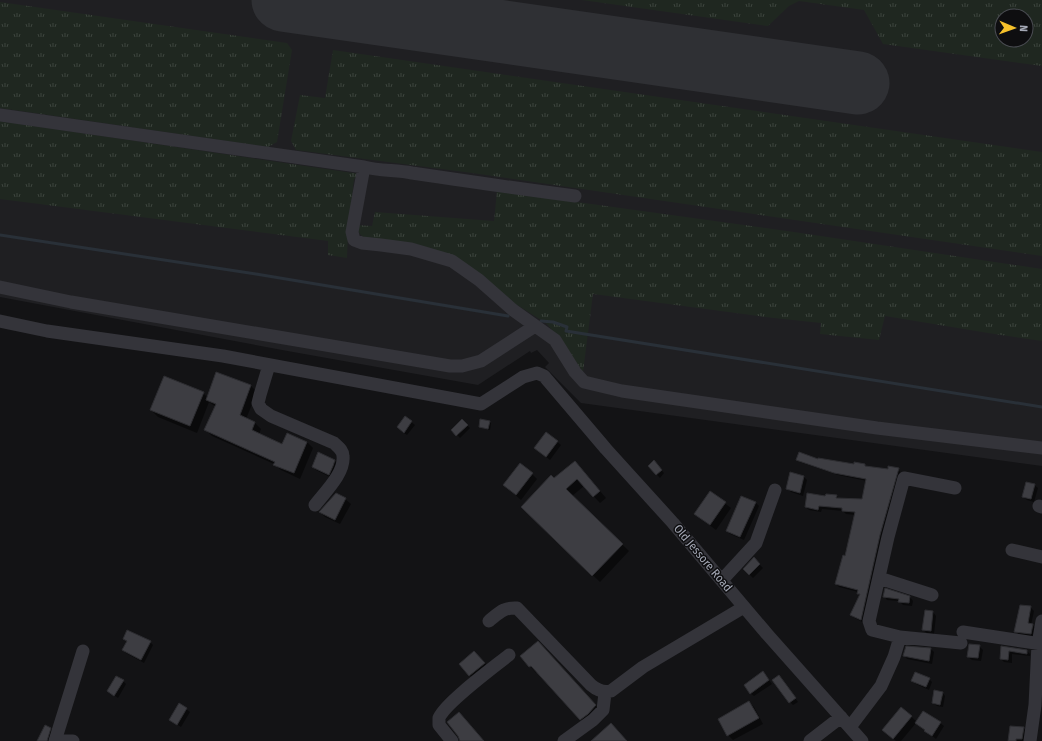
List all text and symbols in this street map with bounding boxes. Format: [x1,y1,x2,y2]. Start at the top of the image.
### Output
north arrow [994,8,1034,48]
text: N [1017,25,1030,32]
street label: Old Jessore Road [671,522,735,594]

